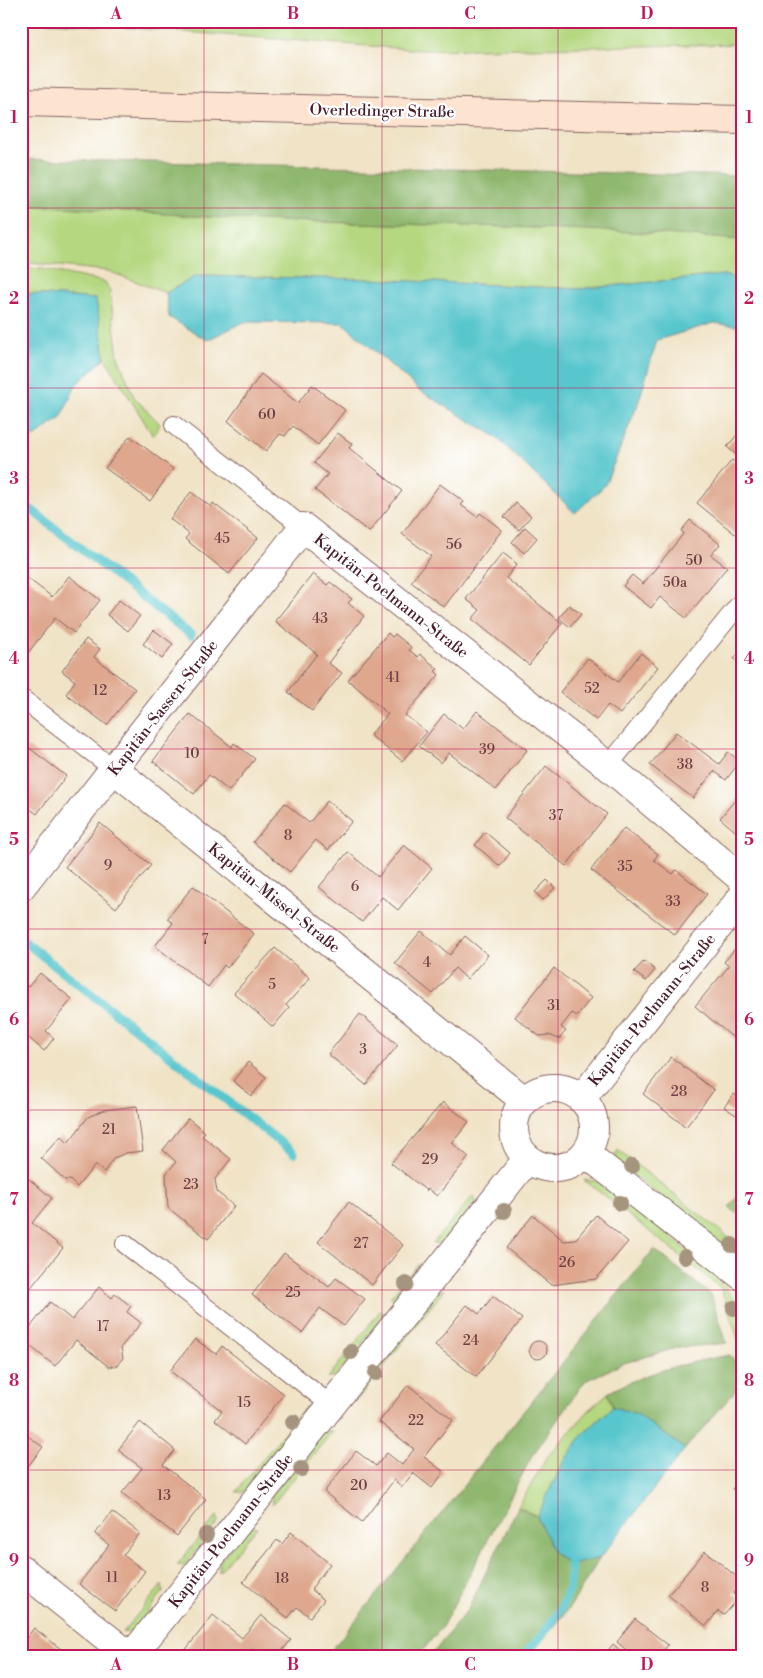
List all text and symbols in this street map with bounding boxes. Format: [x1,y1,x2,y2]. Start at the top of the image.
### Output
text: A [109,4,122,24]
text: B [287,4,299,24]
text: C [464,4,476,24]
text: D [641,4,654,24]
street label: Overledinger Straße [309,100,455,122]
text: 1 [10,108,18,128]
text: 1 [745,108,753,128]
text: 2 [9,289,19,309]
text: 2 [744,289,754,309]
house number: 60 [258,406,276,424]
text: 3 [9,469,19,489]
text: 3 [744,469,754,489]
street label: Kapitän-Poelmann-Straße [310,529,472,663]
house number: 45 [214,530,230,548]
house number: 56 [446,536,463,554]
house number: 50 [686,552,703,570]
house number: 50a [663,574,688,592]
house number: 43 [312,610,328,628]
street label: Kapitän-Sassen-Straße [104,636,222,780]
text: 4 [9,649,20,669]
text: 4 [744,649,755,669]
house number: 41 [386,669,400,687]
house number: 52 [584,680,600,698]
house number: 12 [93,682,107,700]
house number: 39 [479,741,495,759]
house number: 10 [185,745,199,763]
house number: 38 [677,756,693,774]
house number: 37 [549,807,563,825]
house number: 8 [284,827,292,845]
text: 5 [9,830,19,850]
text: 5 [744,830,754,850]
street label: Kapitän-Missel-Straße [204,838,344,958]
house number: 9 [104,857,112,875]
house number: 35 [617,858,633,876]
house number: 6 [351,878,360,896]
house number: 33 [665,893,681,911]
street label: Kapitän-Poelmann-Straße [584,929,720,1091]
house number: 7 [201,931,209,949]
house number: 4 [423,954,431,972]
house number: 5 [268,976,276,994]
house number: 31 [547,997,561,1015]
text: 6 [9,1010,19,1030]
text: 6 [744,1010,754,1030]
house number: 3 [359,1041,367,1059]
house number: 28 [671,1083,687,1101]
house number: 21 [102,1121,116,1139]
house number: 29 [422,1151,438,1169]
house number: 23 [183,1176,199,1194]
text: 7 [9,1190,19,1210]
text: 7 [744,1190,754,1210]
house number: 27 [354,1235,368,1253]
house number: 26 [559,1254,576,1272]
house number: 25 [285,1284,301,1302]
house number: 17 [97,1318,109,1336]
house number: 24 [463,1332,479,1350]
text: 8 [9,1371,19,1391]
text: 8 [744,1371,754,1391]
house number: 15 [237,1394,251,1412]
house number: 22 [408,1412,424,1430]
street label: Kapitän-Poelmann-Straße [164,1450,298,1612]
house number: 20 [350,1477,368,1495]
house number: 13 [157,1487,171,1505]
text: 9 [9,1551,19,1571]
text: 9 [744,1551,754,1571]
house number: 11 [106,1569,118,1587]
house number: 18 [275,1570,289,1588]
house number: 8 [701,1579,709,1597]
text: A [109,1655,122,1675]
text: B [287,1655,299,1675]
text: C [464,1655,476,1675]
text: D [641,1655,654,1675]

